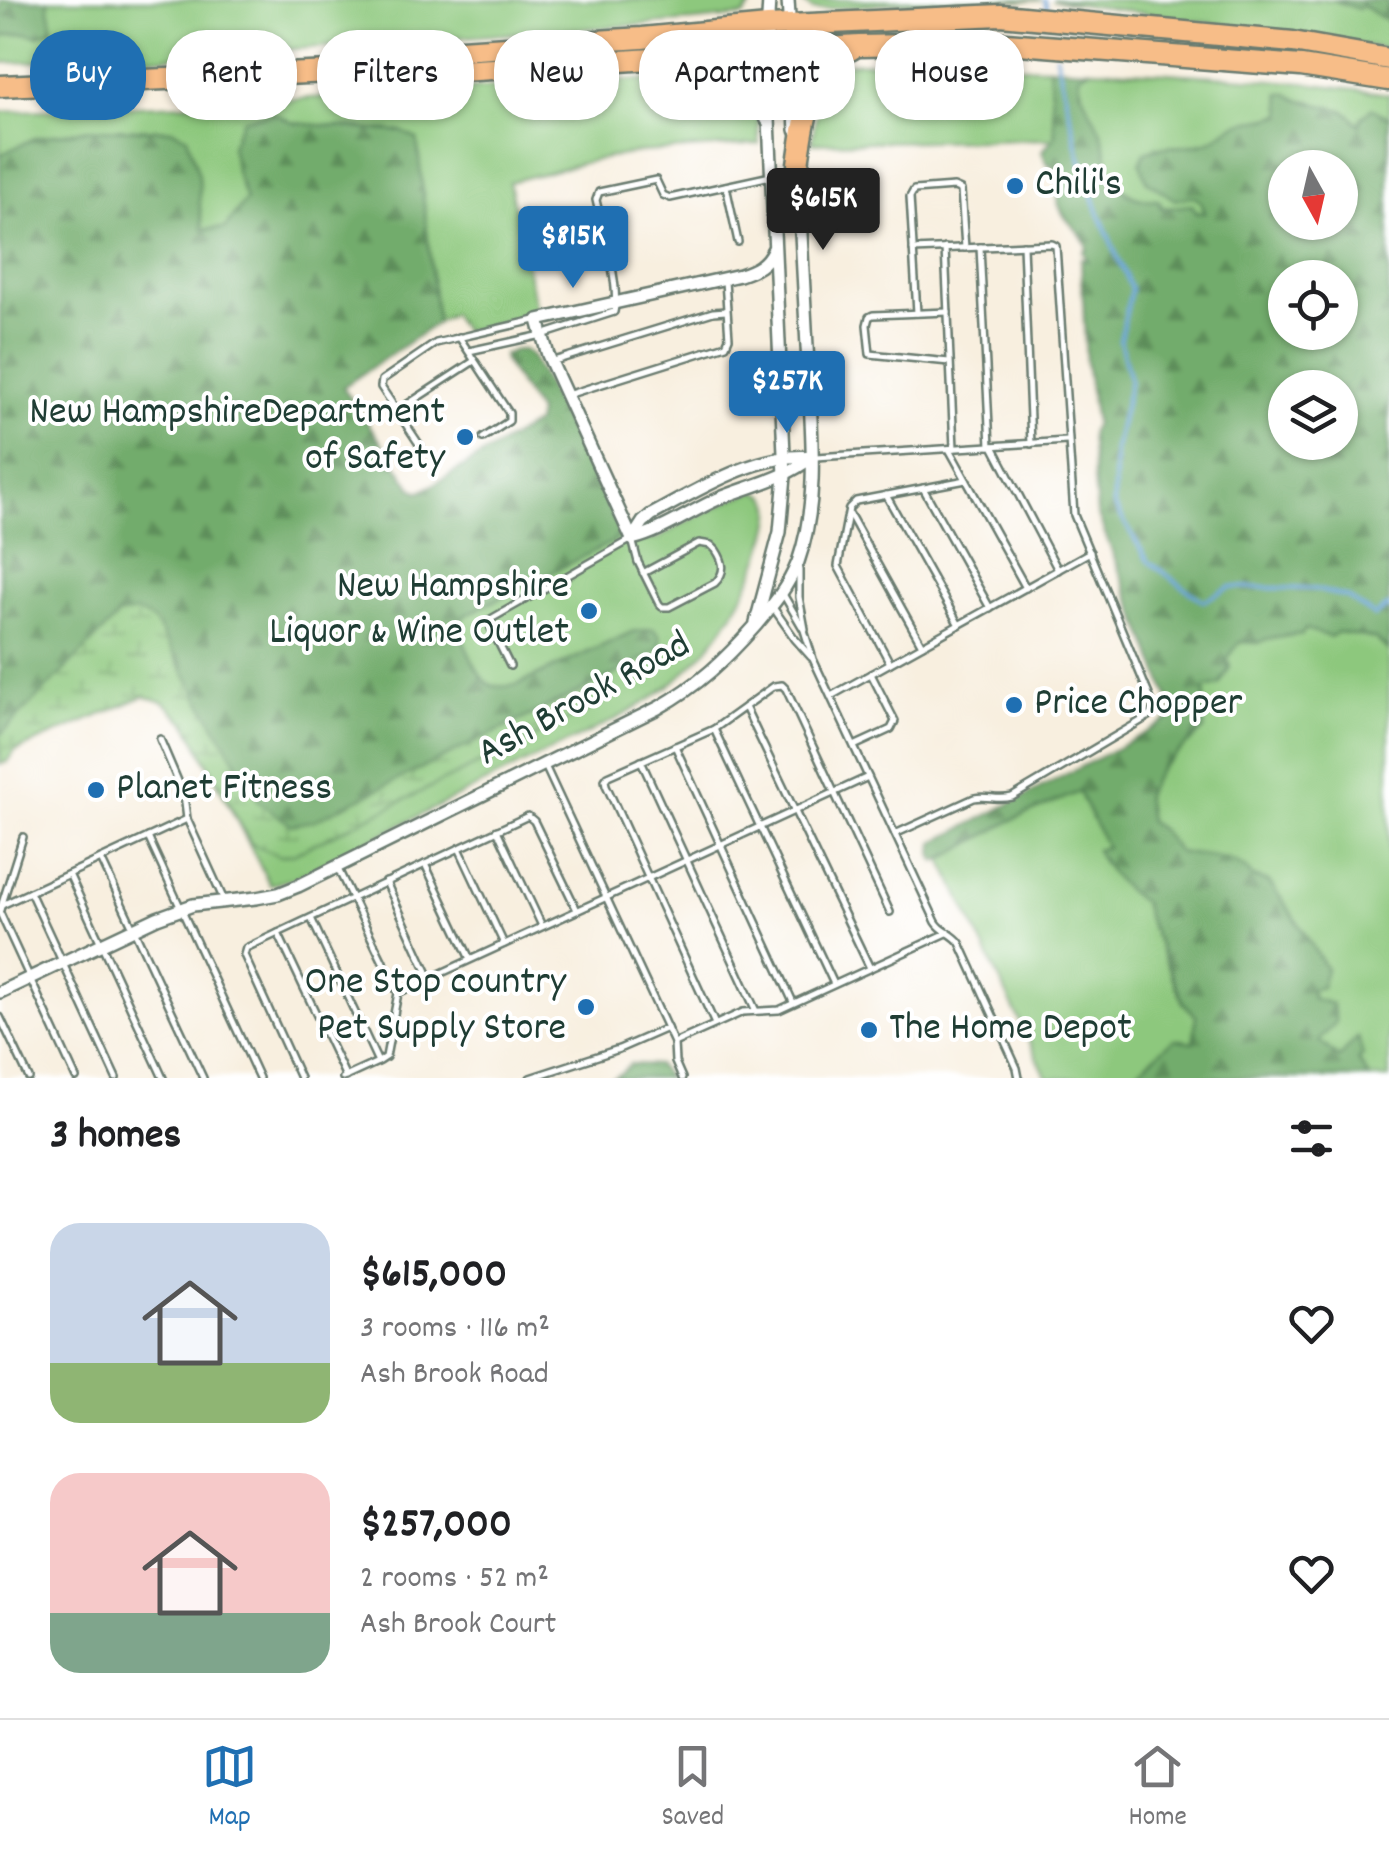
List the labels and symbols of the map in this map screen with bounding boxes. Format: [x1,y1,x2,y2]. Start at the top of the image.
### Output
north arrow [1268,150,1358,240]
place label: Chili's [1035,158,1122,215]
pin: $615K [753,168,893,253]
marker: Chili's [1004,175,1026,197]
pin: $815K [503,206,643,291]
pin: $257K [717,351,857,436]
place label: New HampshireDepartment of Safety [29,386,446,489]
marker: New HampshireDepartment of Safety [454,426,476,448]
place label: New Hampshire Liquor & Wine Outlet [269,560,569,663]
marker: New Hampshire Liquor & Wine Outlet [578,600,600,622]
street label: Ash Brook Road [468,619,702,783]
place label: Price Chopper [1034,677,1243,734]
marker: Price Chopper [1003,694,1025,716]
place label: Planet Fitness [116,762,332,819]
marker: Planet Fitness [85,779,107,801]
place label: One Stop country Pet Supply Store [305,956,567,1059]
marker: One Stop country Pet Supply Store [575,996,597,1018]
place label: The Home Depot [889,1002,1132,1059]
marker: The Home Depot [858,1019,880,1041]

